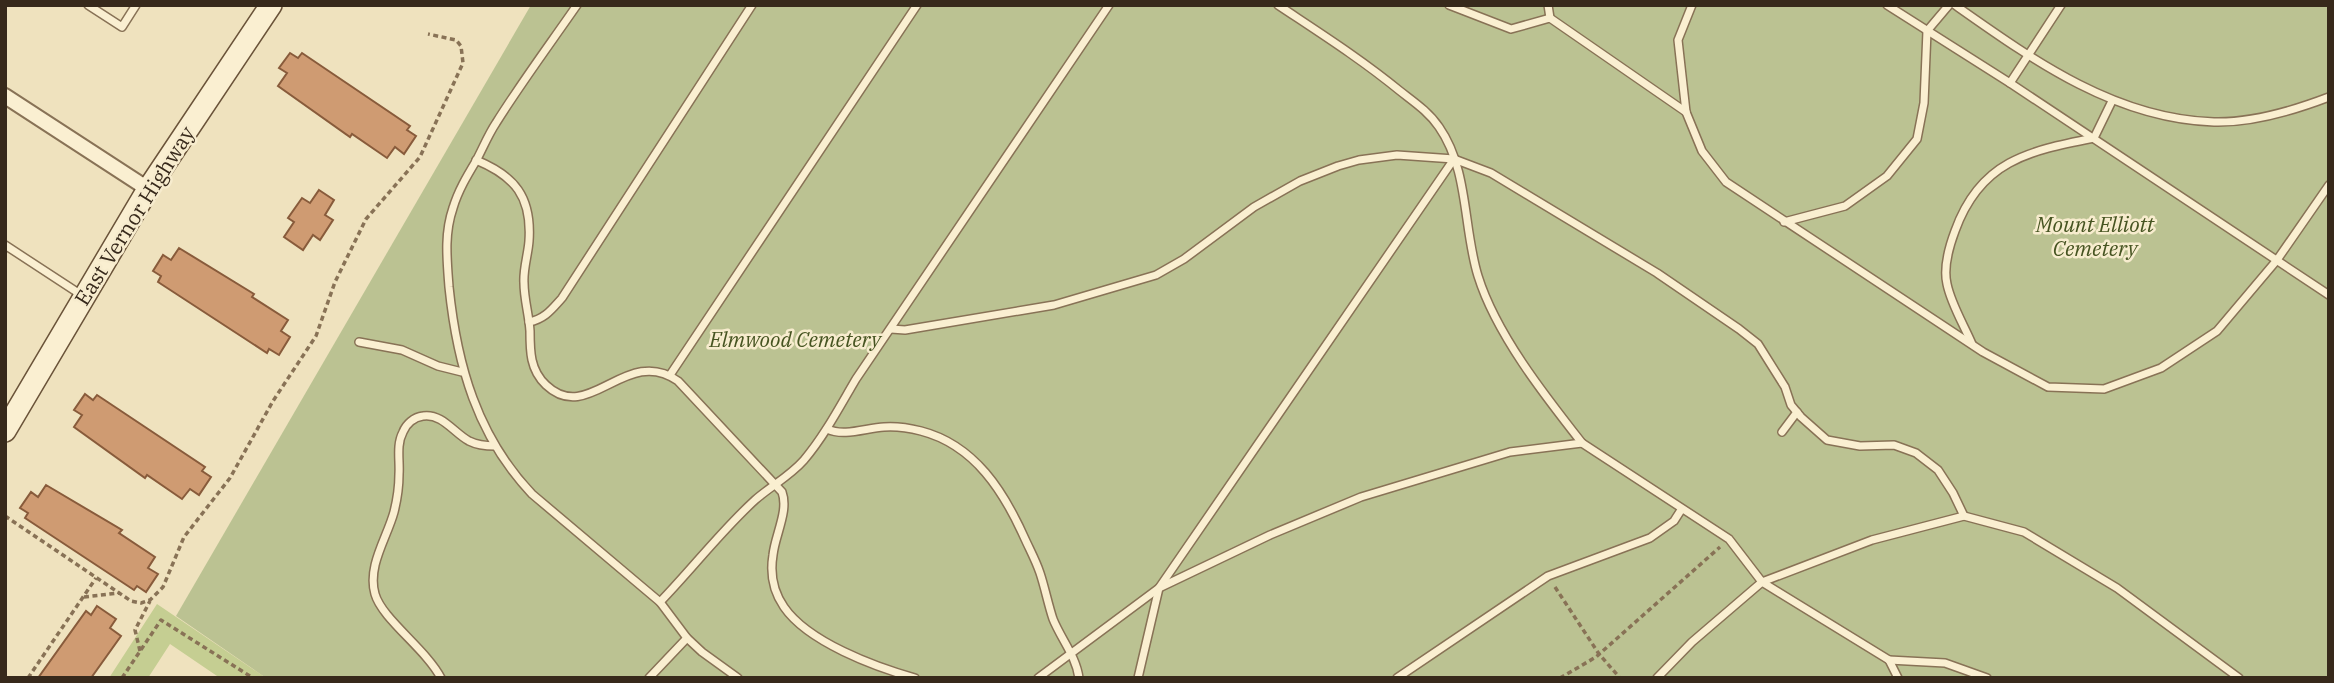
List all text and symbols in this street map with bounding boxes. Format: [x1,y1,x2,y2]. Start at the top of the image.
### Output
street label: East Vernor Highway [68,120,201,310]
park label: Mount Elliott Cemetery [2035,210,2155,262]
park label: Elmwood Cemetery [708,325,883,353]

